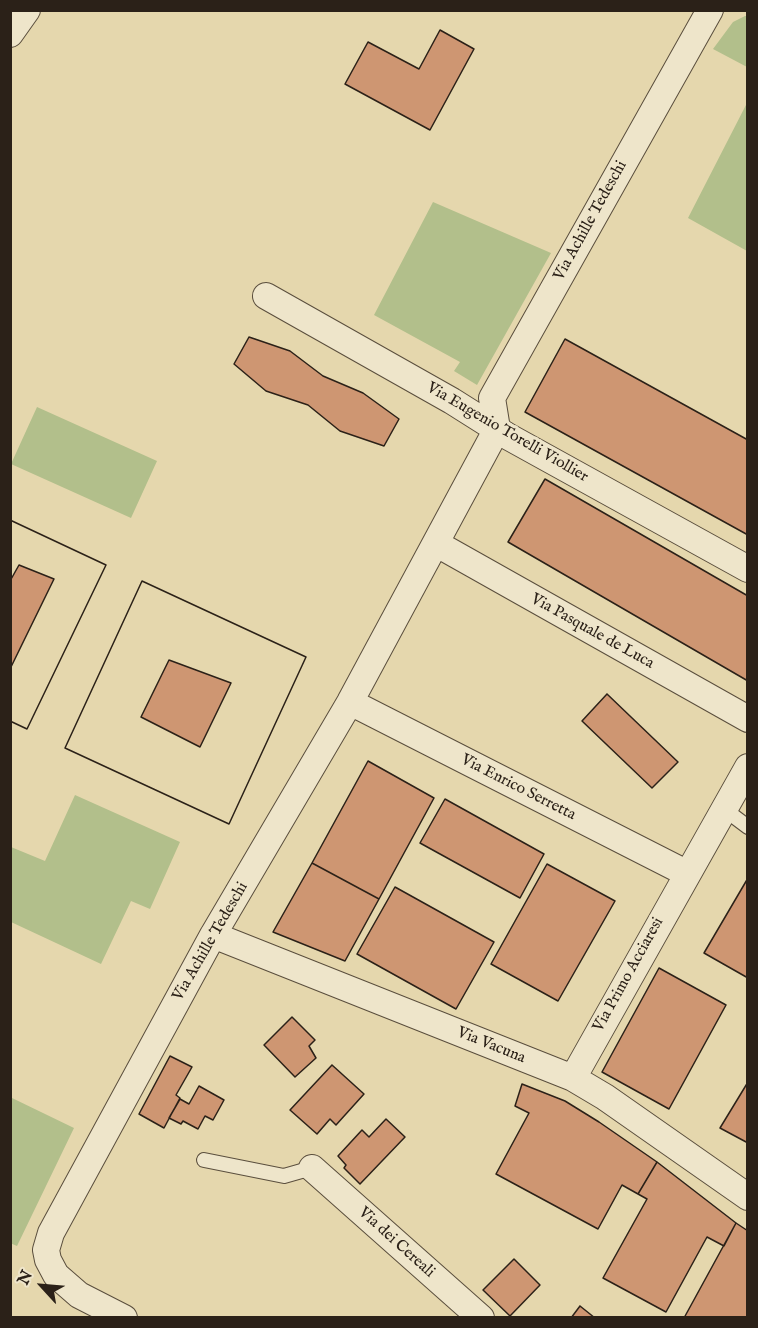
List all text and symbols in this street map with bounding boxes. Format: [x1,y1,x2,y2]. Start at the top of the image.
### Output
street label: Via Achille Tedeschi [550,158,632,284]
street label: Via Eugenio Torelli Viollier [423,379,591,487]
street label: Via Pasquale de Luca [527,590,657,674]
street label: Via Enrico Serretta [457,751,579,825]
street label: Via Achille Tedeschi [169,879,253,1005]
street label: Via Primo Acciaresi [590,914,668,1036]
street label: Via Vacuna [454,1024,528,1068]
street label: Via dei Cereali [354,1204,438,1282]
north arrow [12,1256,72,1316]
text: N [14,1268,38,1289]

